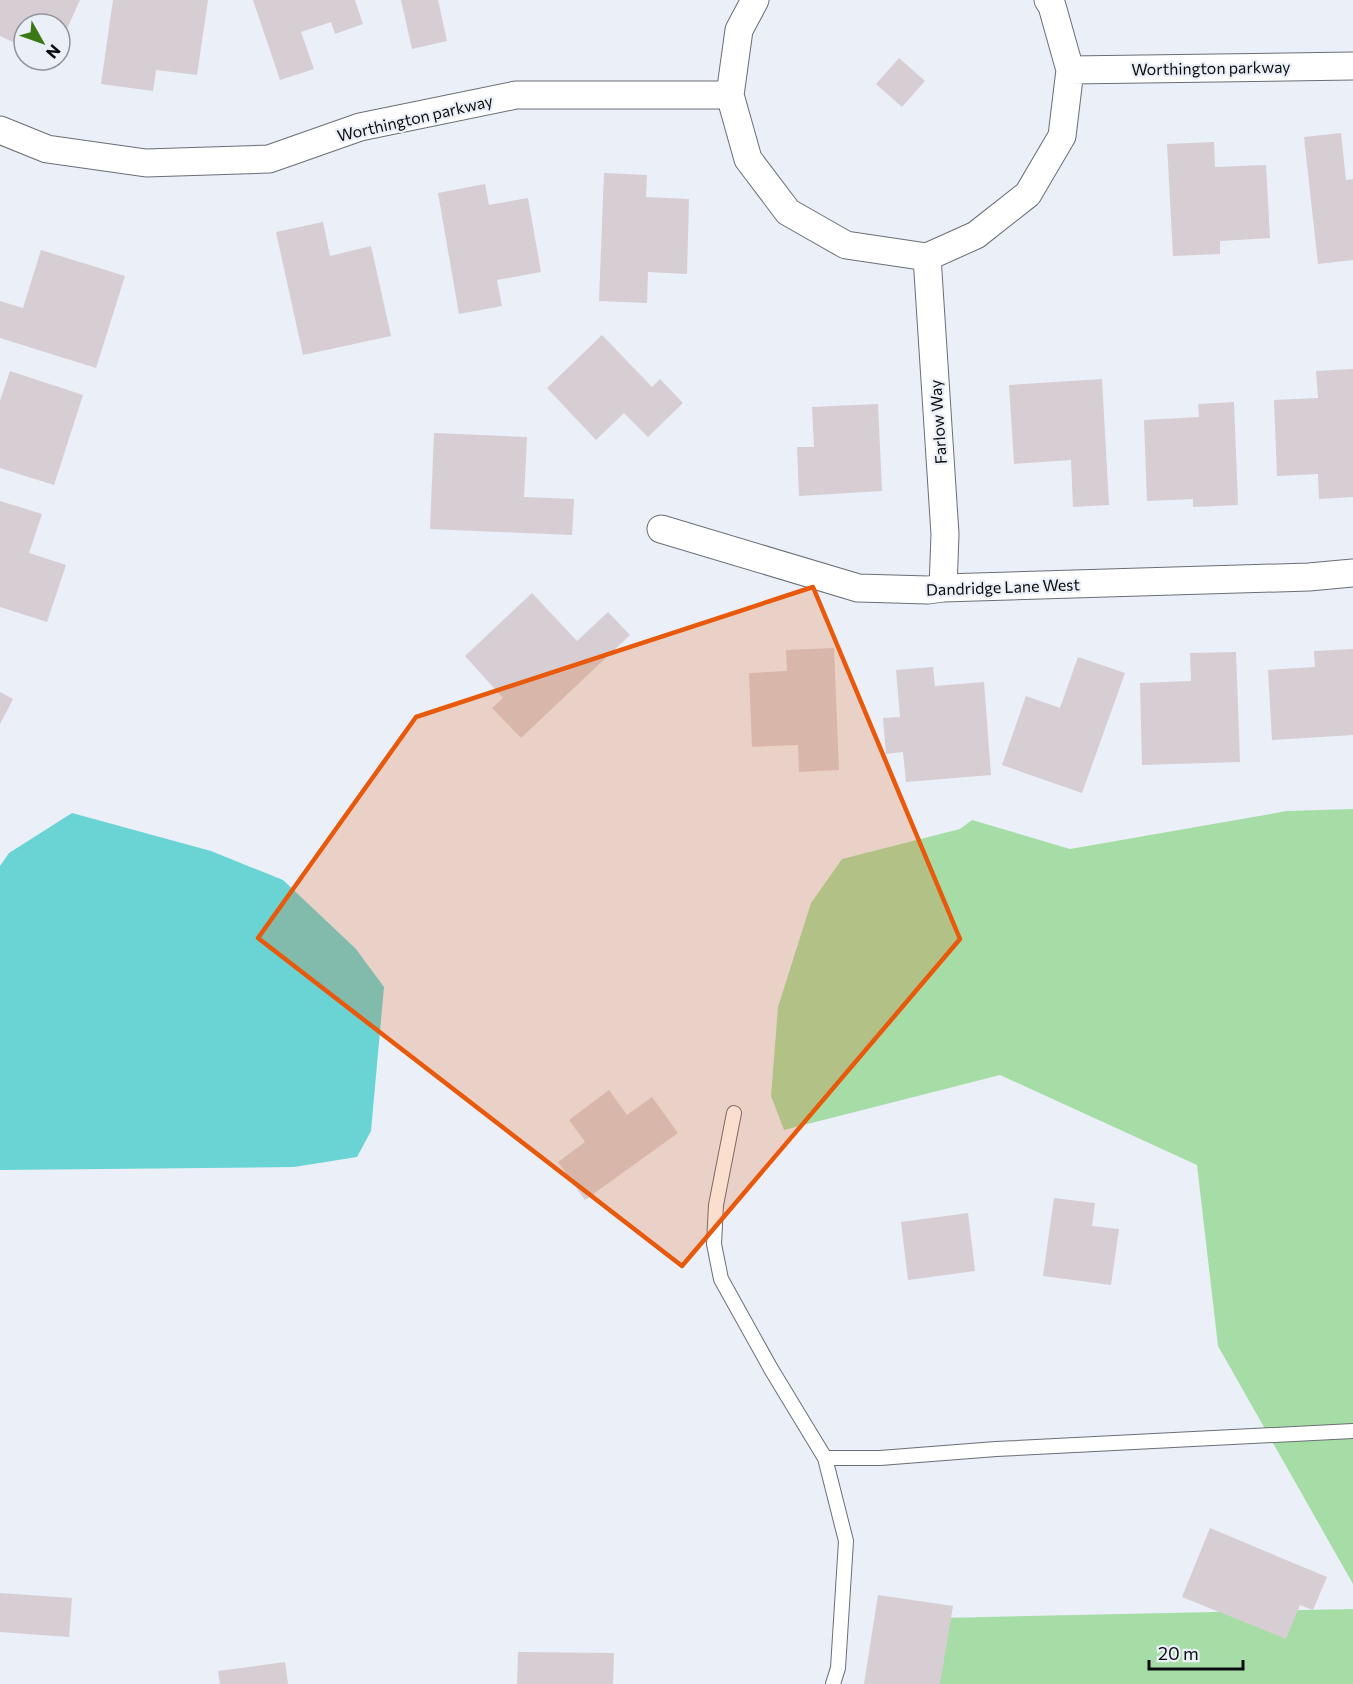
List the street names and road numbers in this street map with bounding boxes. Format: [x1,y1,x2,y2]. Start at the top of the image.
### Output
street label: Worthington parkway [1131,57,1291,78]
street label: Worthington parkway [335,90,495,145]
street label: Farlow Way [925,379,950,465]
street label: Dandridge Lane West [926,574,1081,599]

